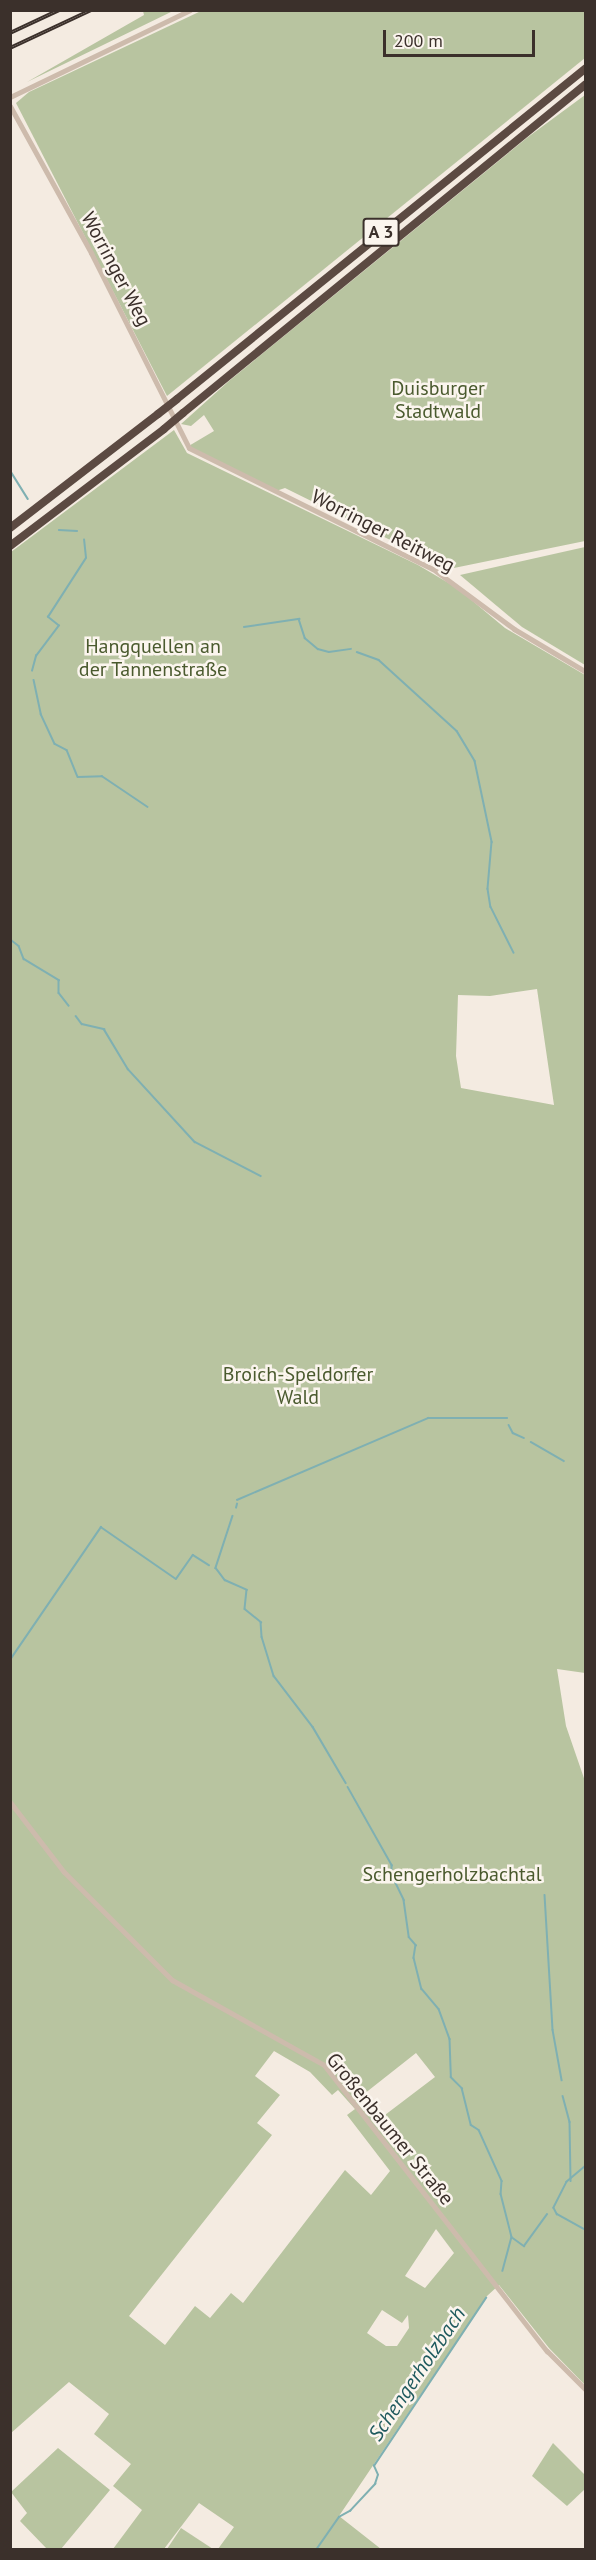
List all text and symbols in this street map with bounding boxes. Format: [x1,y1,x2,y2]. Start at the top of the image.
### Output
scale bar [386,18,538,56]
text: 200 m [394,29,443,52]
street label: Worringer Weg [76,208,156,330]
road number: A 3 [362,217,400,247]
park label: Duisburger Stadtwald [391,376,485,423]
street label: Worringer Reitweg [307,484,459,578]
park label: Hangquellen an der Tannenstraße [79,635,227,682]
park label: Broich-Speldorfer Wald [223,1363,373,1410]
park label: Schengerholzbachtal [362,1862,542,1886]
street label: Großenbaumer Straße [321,2048,459,2210]
water label: Schengerholzbach [363,2302,471,2446]

